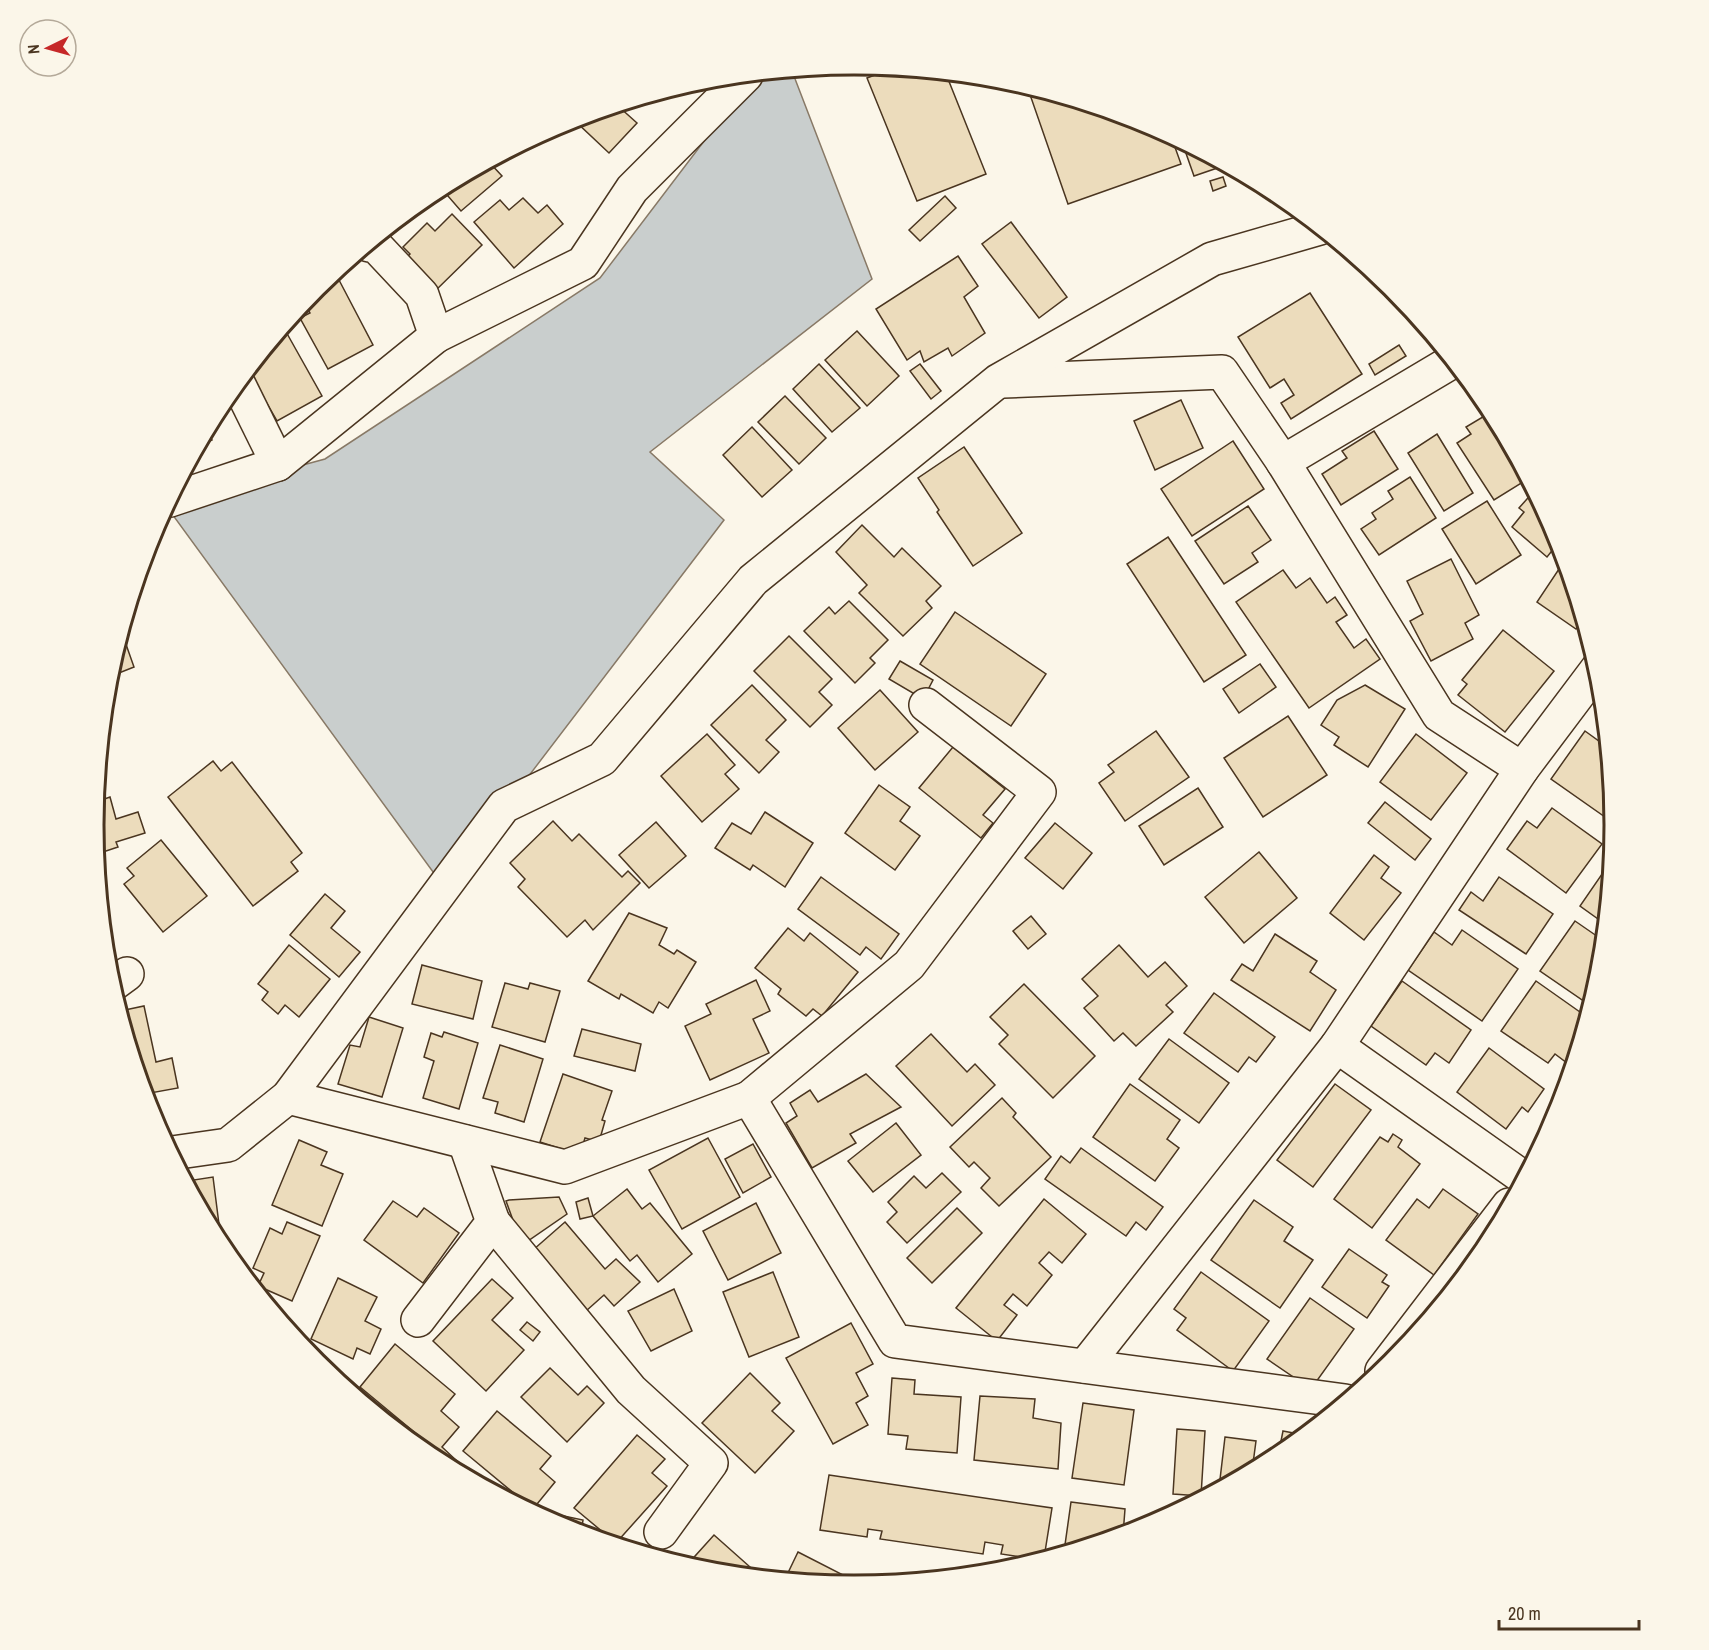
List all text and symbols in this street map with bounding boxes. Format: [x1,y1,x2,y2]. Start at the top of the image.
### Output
north arrow [18,18,78,78]
text: N [22,44,44,55]
scale bar [1499,1593,1638,1631]
text: 20 m [1508,1601,1541,1626]

